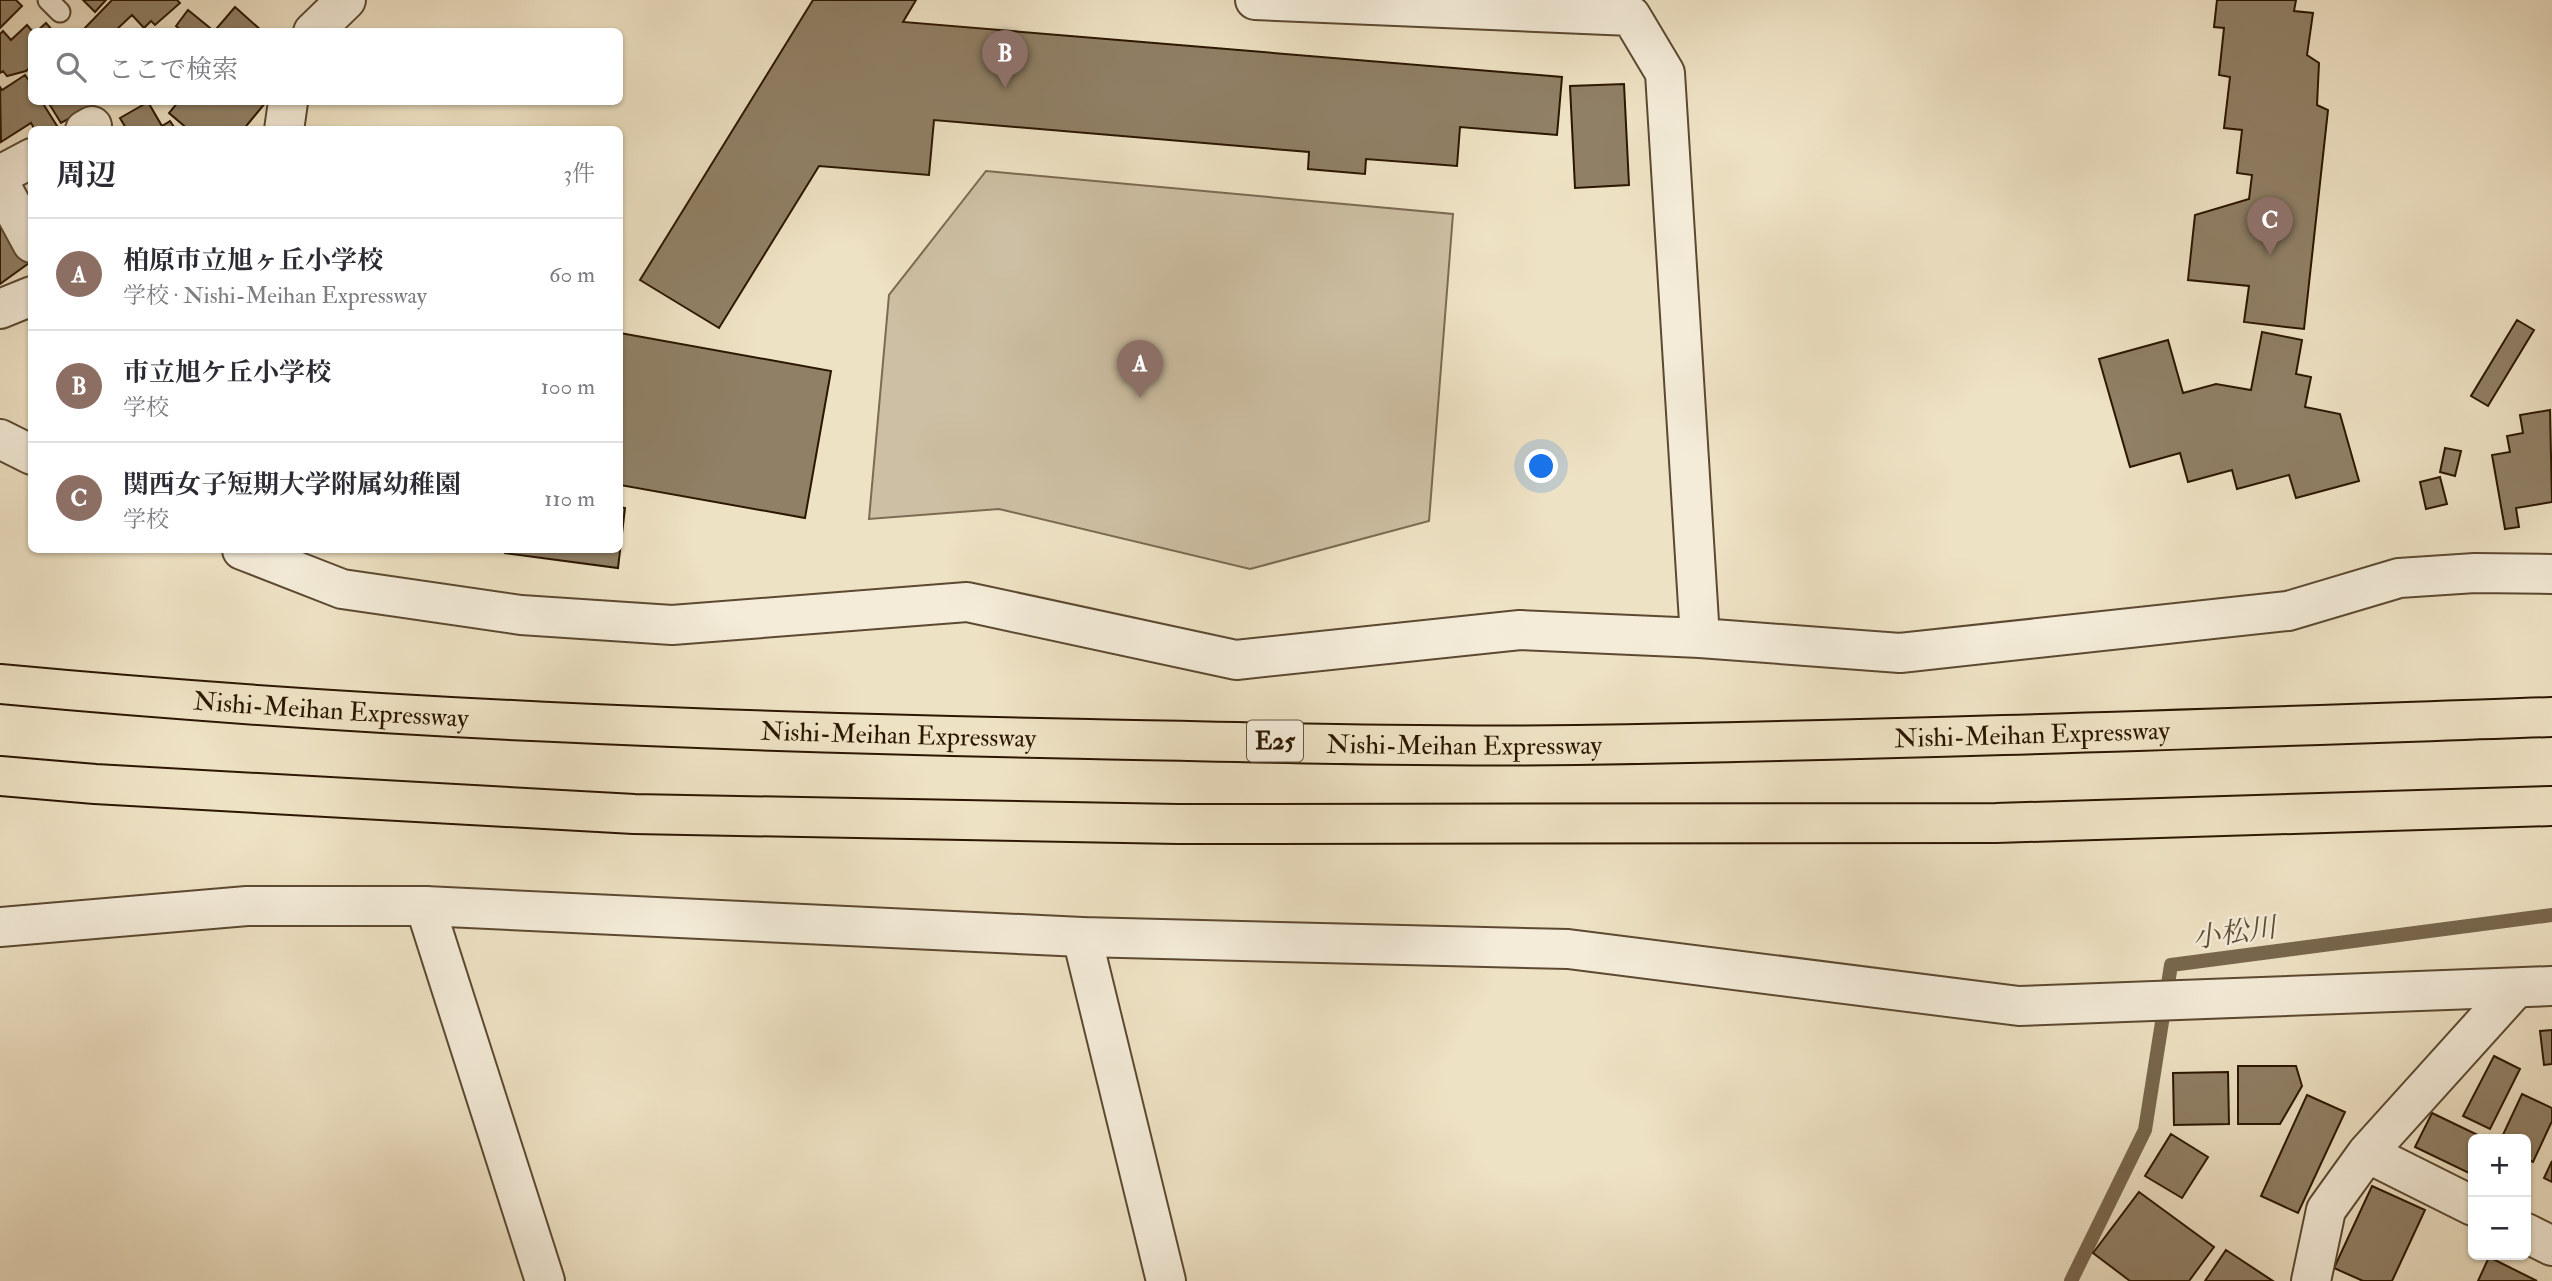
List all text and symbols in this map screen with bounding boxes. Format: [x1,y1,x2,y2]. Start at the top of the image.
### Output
search box [28,28,623,105]
pin: B [982,30,1028,88]
icon: search [52,48,90,86]
text: ここで検索 [108,54,238,86]
text: 周辺 [56,157,116,194]
text: 3件 [563,159,595,188]
pin: C [2247,197,2293,255]
text: 柏原市立旭ヶ丘小学校 [123,245,383,277]
text: A [72,260,86,289]
text: 60 m [549,260,595,289]
text: 学校 · Nishi-Meihan Expressway [123,281,427,310]
pin: A [1117,340,1163,398]
text: 市立旭ケ丘小学校 [123,357,331,389]
text: B [71,372,87,401]
text: 100 m [541,372,595,401]
text: 学校 [123,393,169,422]
your location [1524,449,1558,483]
text: 関西女子短期大学附属幼稚園 [123,469,461,501]
text: C [71,484,87,513]
text: 110 m [544,484,595,513]
text: 学校 [123,505,169,534]
street label: Nishi-Meihan Expressway [192,685,470,735]
street label: Nishi-Meihan Expressway [760,715,1037,755]
street label: Nishi-Meihan Expressway [1894,715,2171,755]
road number: E25 [1247,720,1303,762]
street label: Nishi-Meihan Expressway [1326,729,1603,763]
water label: 小松川 [2190,910,2281,957]
map controls [2468,1134,2531,1260]
button: + [2468,1134,2531,1197]
button: − [2468,1197,2531,1260]

